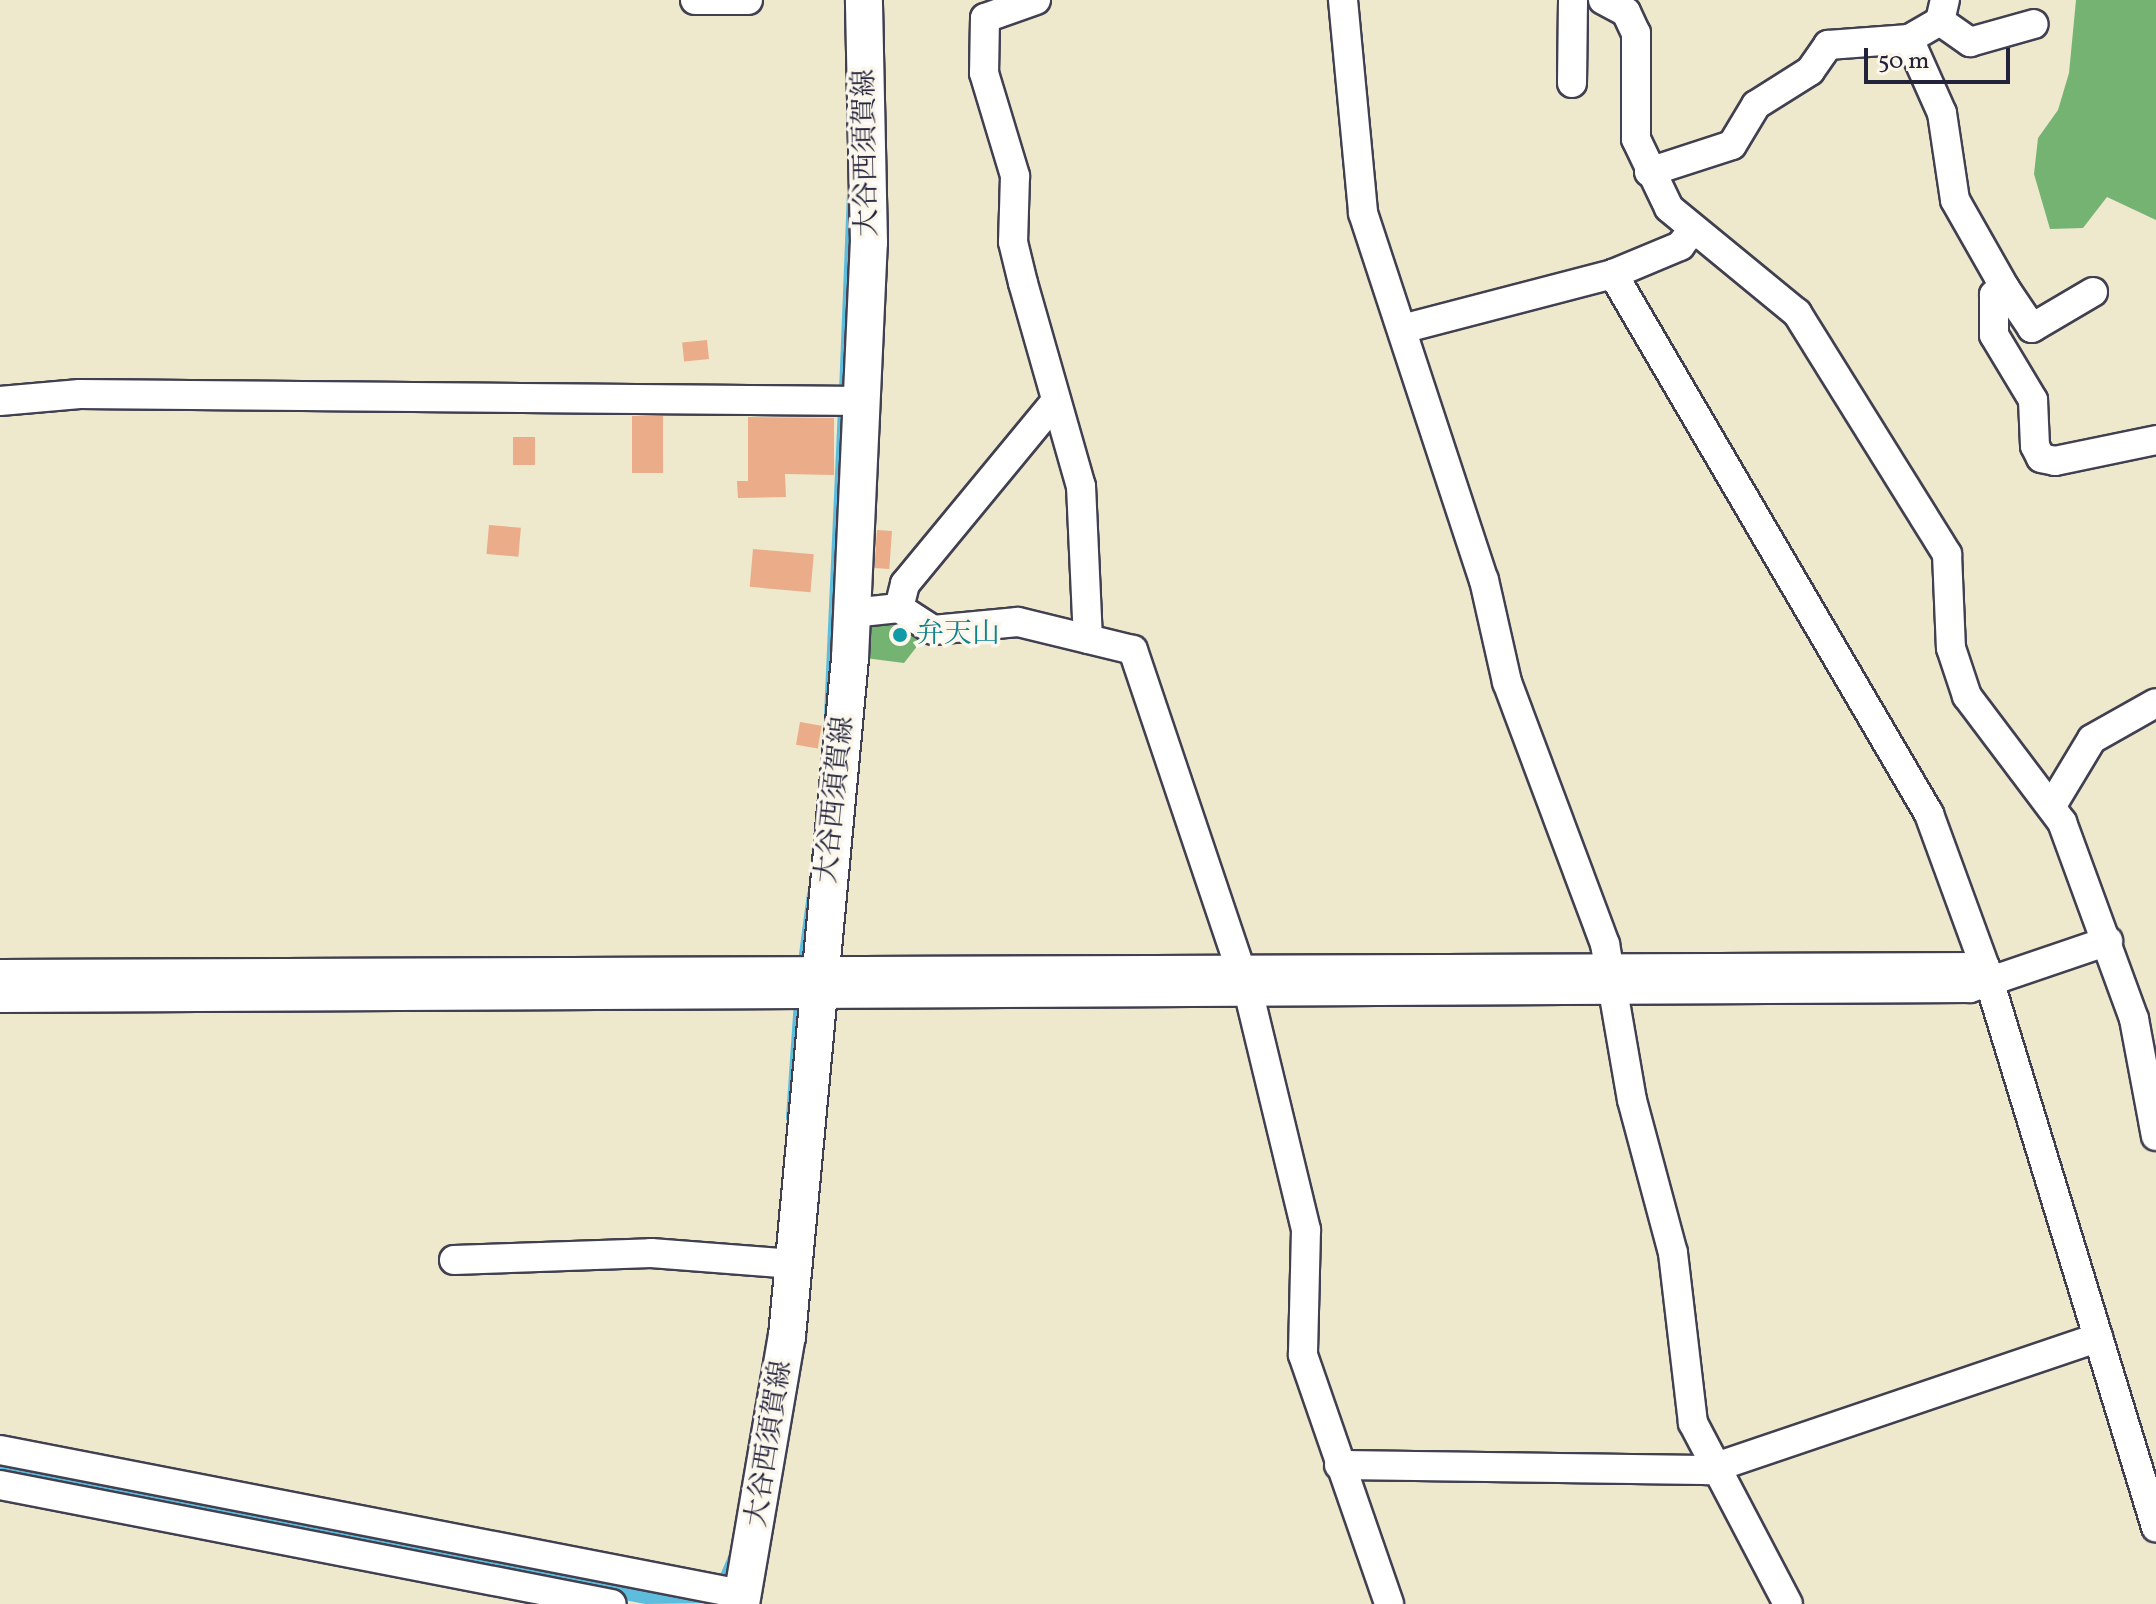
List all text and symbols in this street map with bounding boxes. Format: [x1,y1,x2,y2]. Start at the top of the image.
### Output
scale bar [1868,32,2014,82]
text: 50 m [1878,45,1930,79]
street label: 大谷西須賀線 [849,69,885,237]
place label: 弁天山 [916,618,1000,652]
marker: 弁天山 [891,626,909,644]
street label: 大谷西須賀線 [811,715,861,885]
street label: 大谷西須賀線 [740,1358,800,1530]

